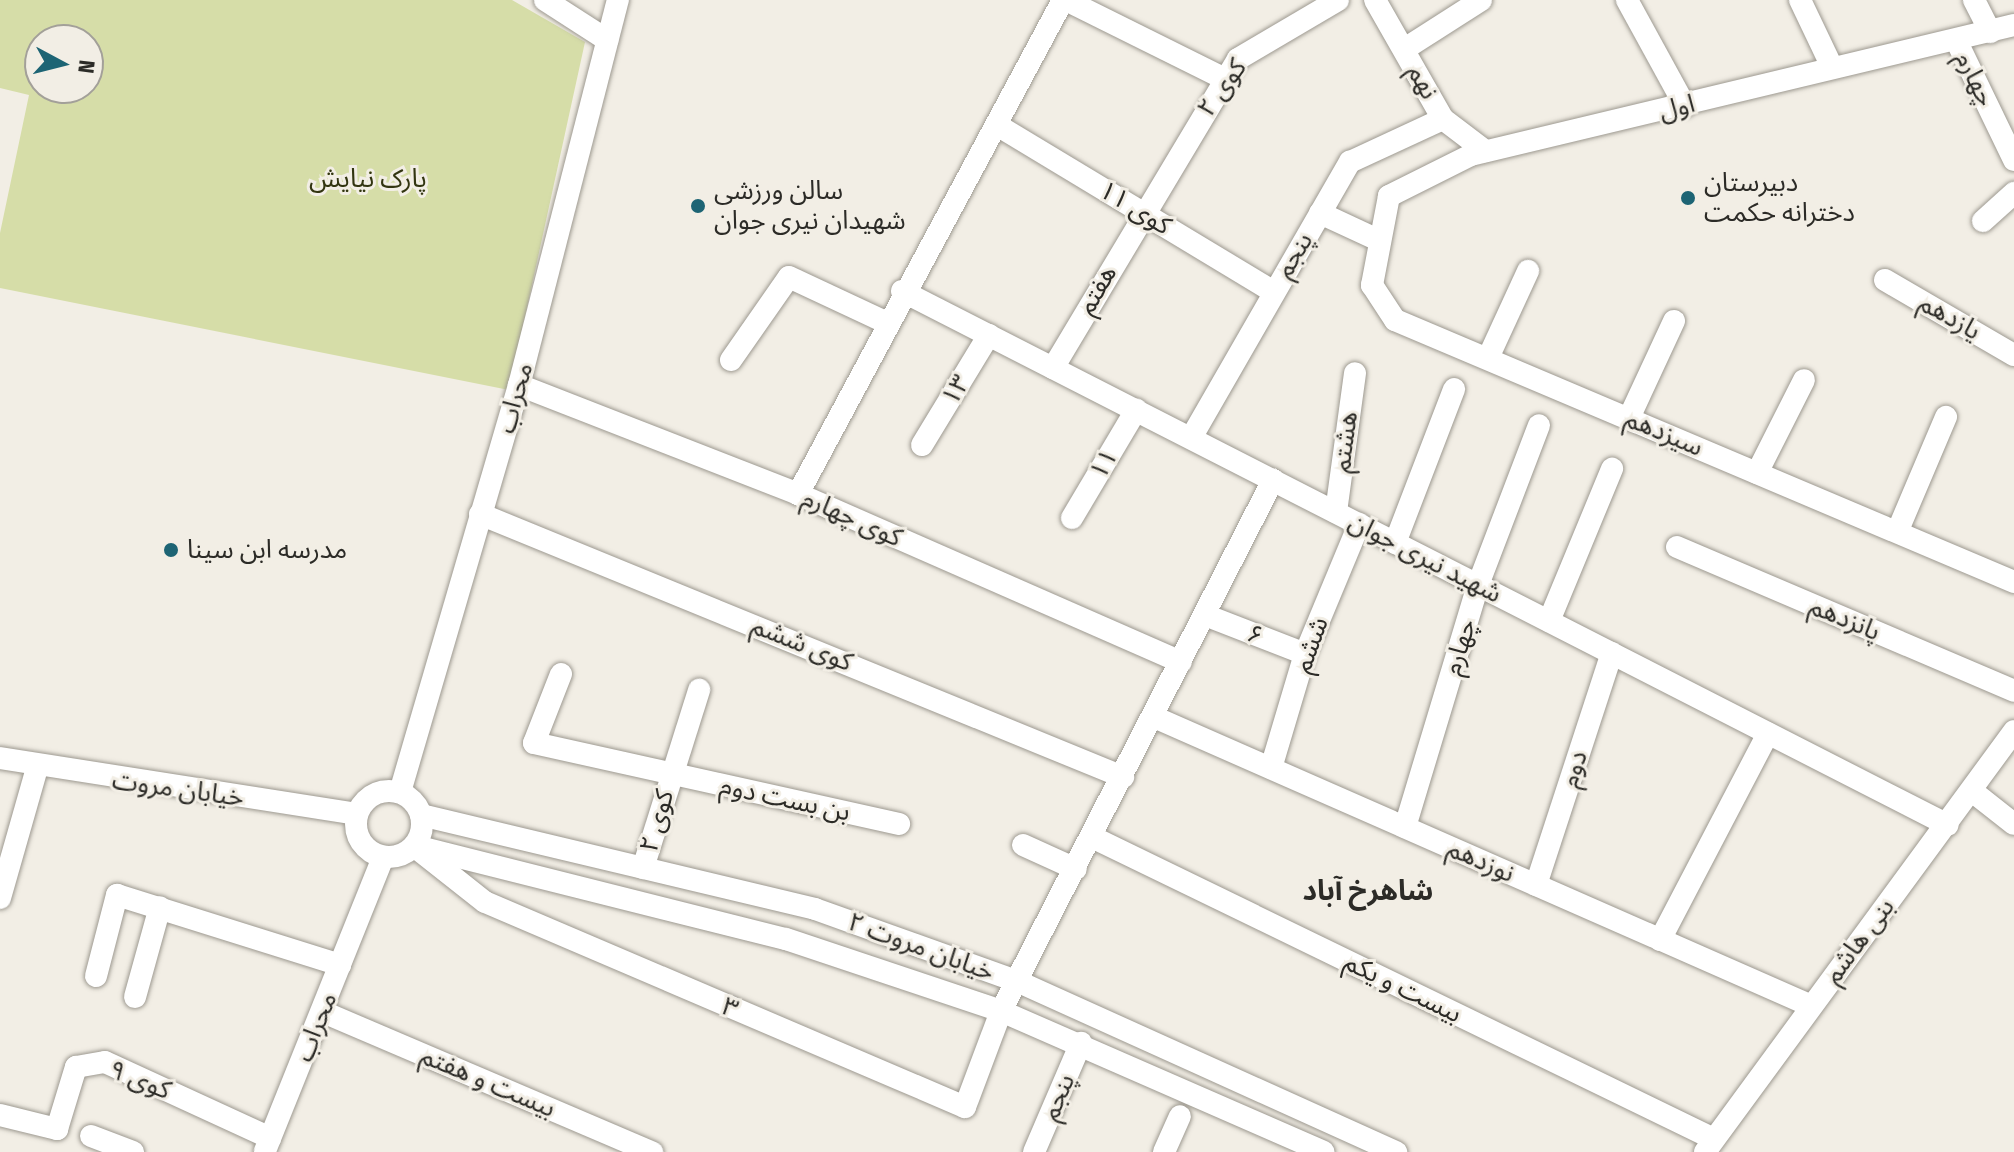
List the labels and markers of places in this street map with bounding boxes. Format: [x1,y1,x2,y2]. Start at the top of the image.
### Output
place label: دبیرستان دخترانه حکمت [1704,167,1855,228]
place label: سالن ورزشی شهیدان نیری جوان [714,175,906,236]
marker: دبیرستان دخترانه حکمت [1679,189,1697,207]
marker: سالن ورزشی شهیدان نیری جوان [689,197,707,215]
place label: مدرسه ابن سینا [187,534,347,566]
marker: مدرسه ابن سینا [162,541,180,559]

